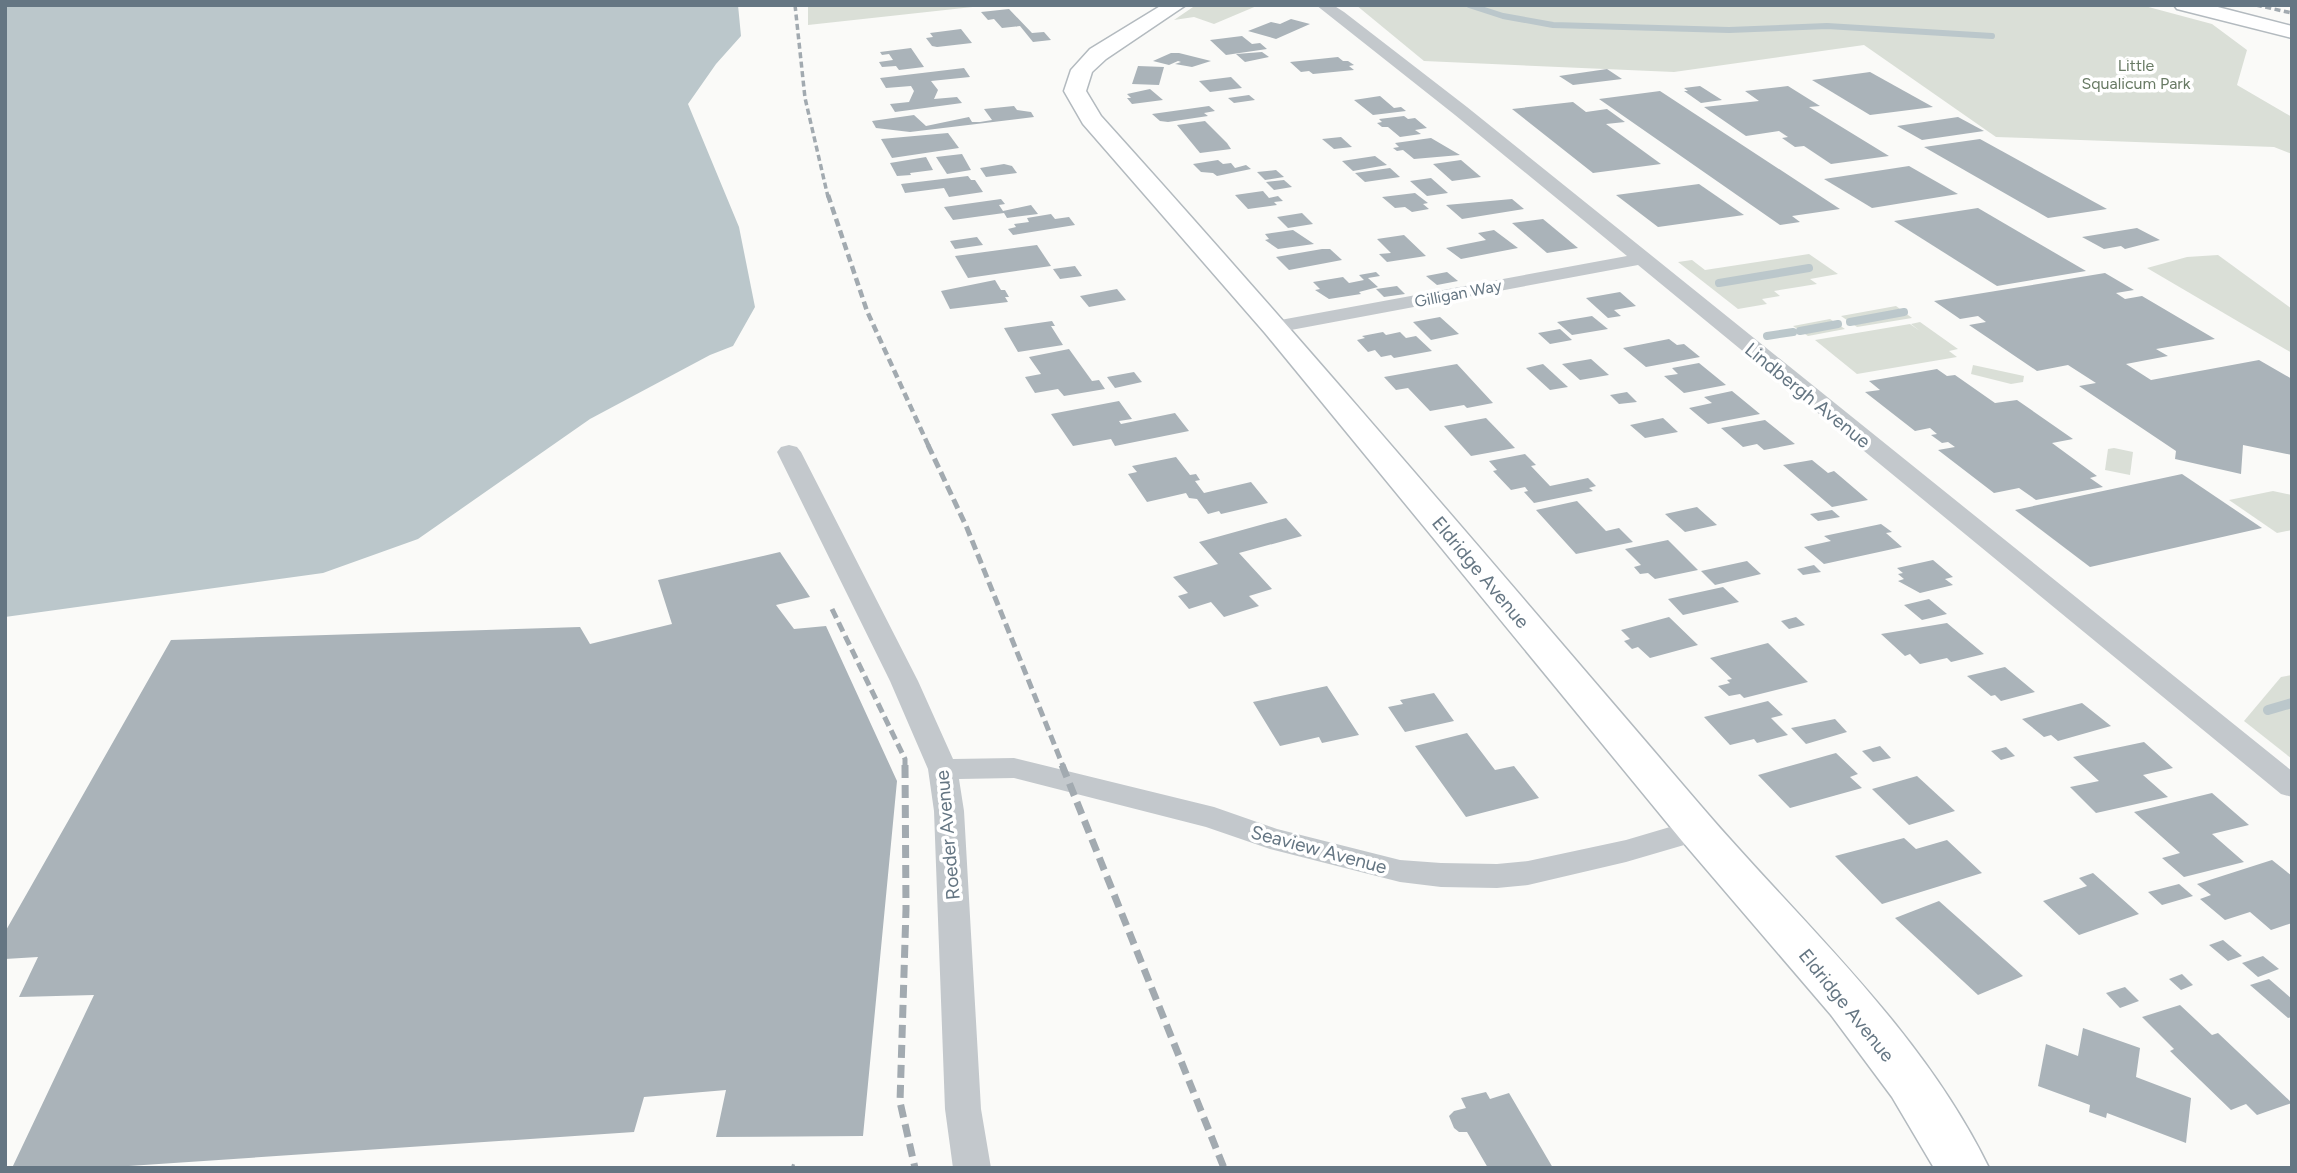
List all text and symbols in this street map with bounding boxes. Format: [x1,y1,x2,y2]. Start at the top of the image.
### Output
park label: Little Squalicum Park [2082,56,2191,93]
street label: Gilligan Way [1413,276,1504,311]
street label: Lindbergh Avenue [1740,338,1875,453]
street label: Eldridge Avenue [1427,512,1534,633]
street label: Roeder Avenue [930,769,965,901]
street label: Seaview Avenue [1248,820,1389,879]
street label: Eldridge Avenue [1794,944,1899,1067]

